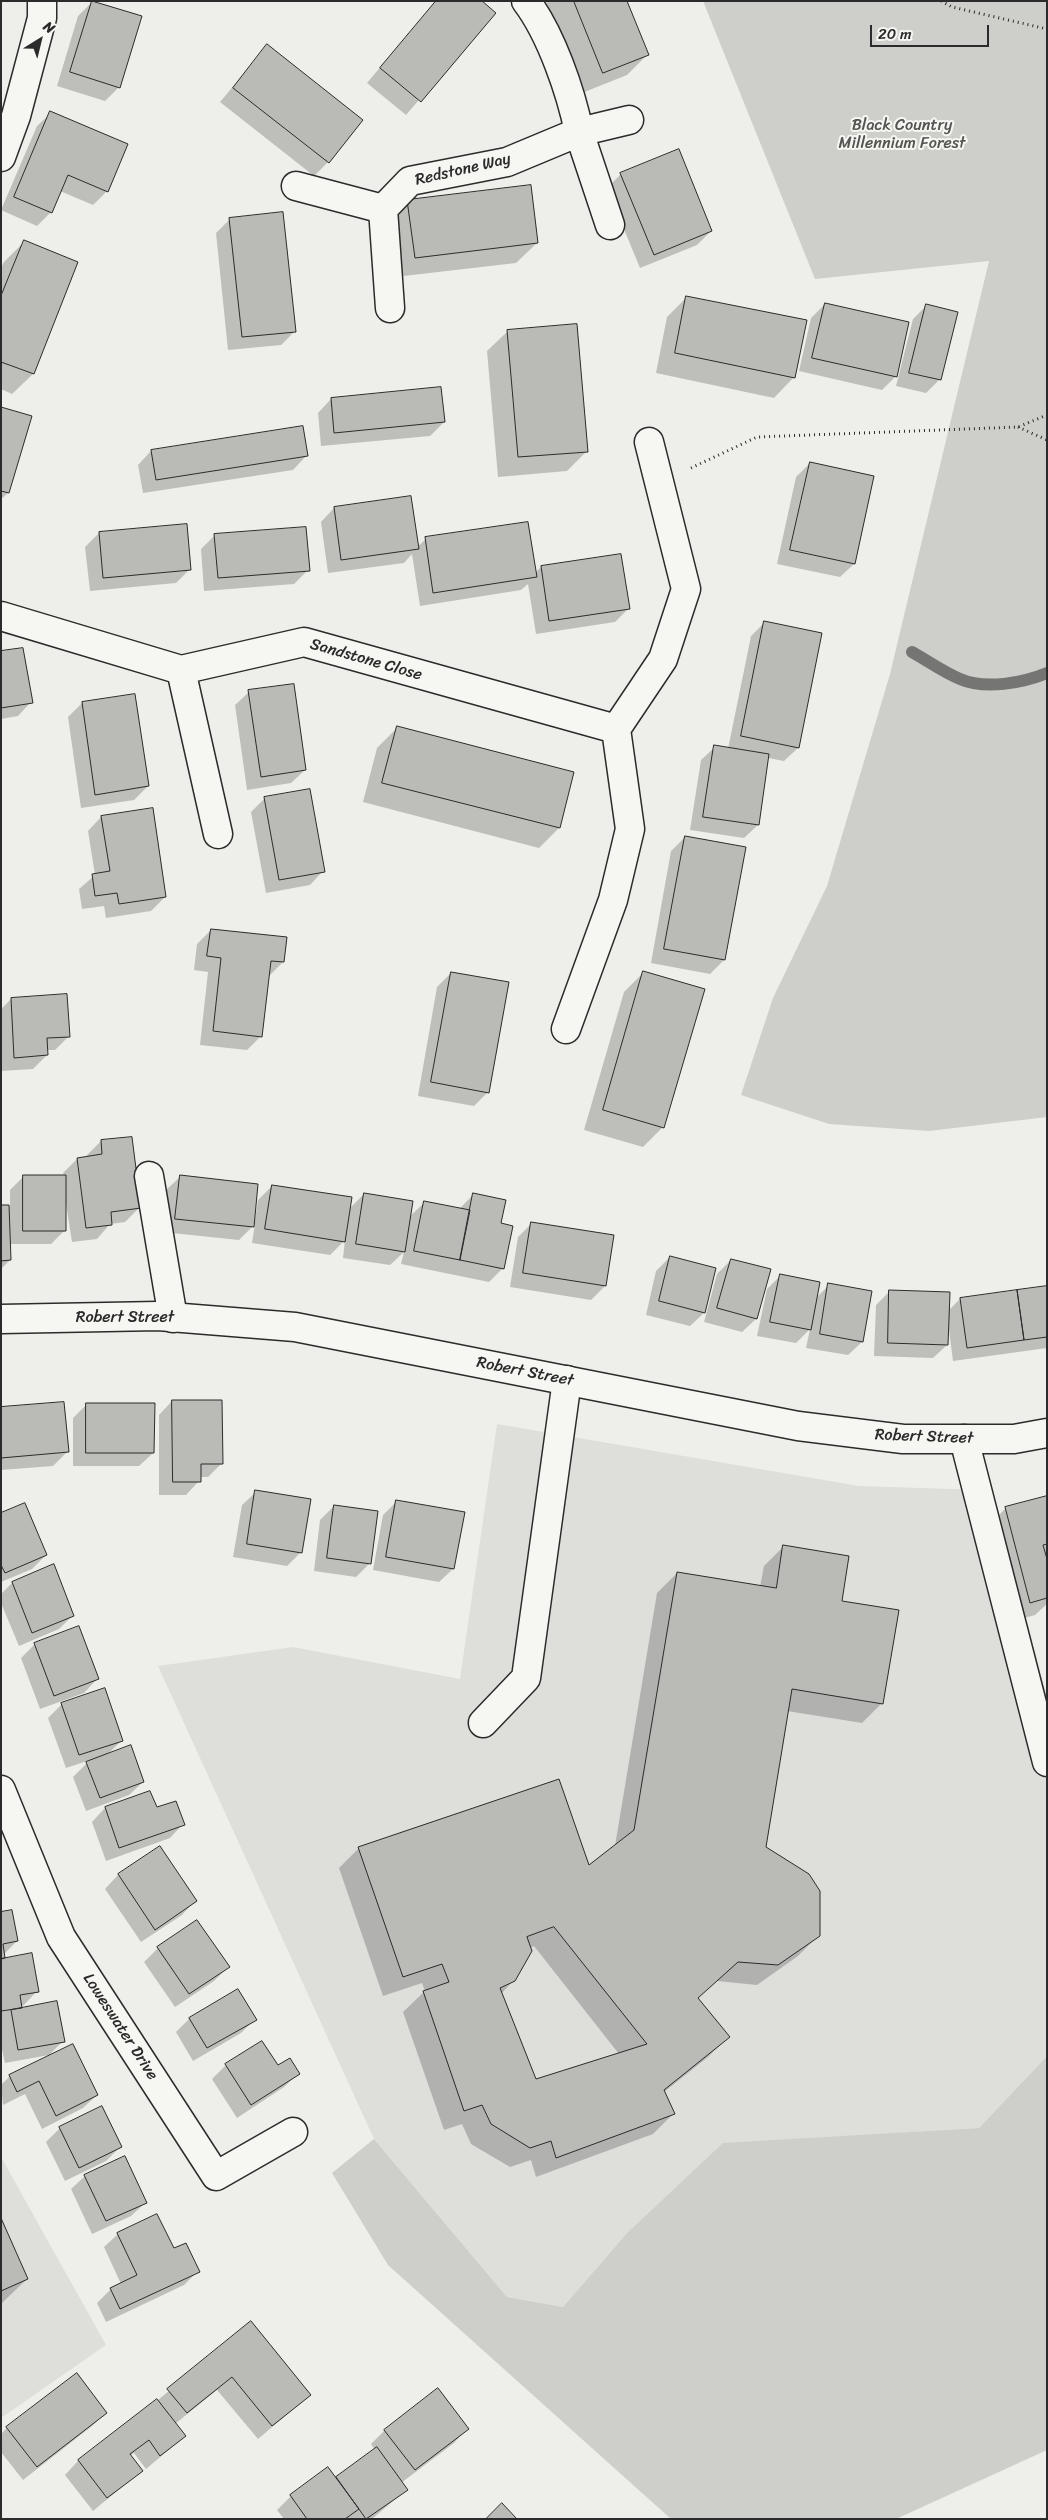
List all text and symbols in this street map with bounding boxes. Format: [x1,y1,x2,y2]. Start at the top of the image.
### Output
text: N [38,14,60,40]
north arrow [15,15,65,65]
scale bar [873,15,992,47]
text: 20 m [878,21,912,47]
park label: Black Country Millennium Forest [838,116,966,154]
street label: Redstone Way [413,150,513,190]
street label: Sandstone Close [308,635,424,685]
street label: Robert Street [76,1308,174,1328]
street label: Robert Street [475,1353,575,1391]
street label: Robert Street [874,1426,974,1448]
street label: Loweswater Drive [78,1970,162,2084]

